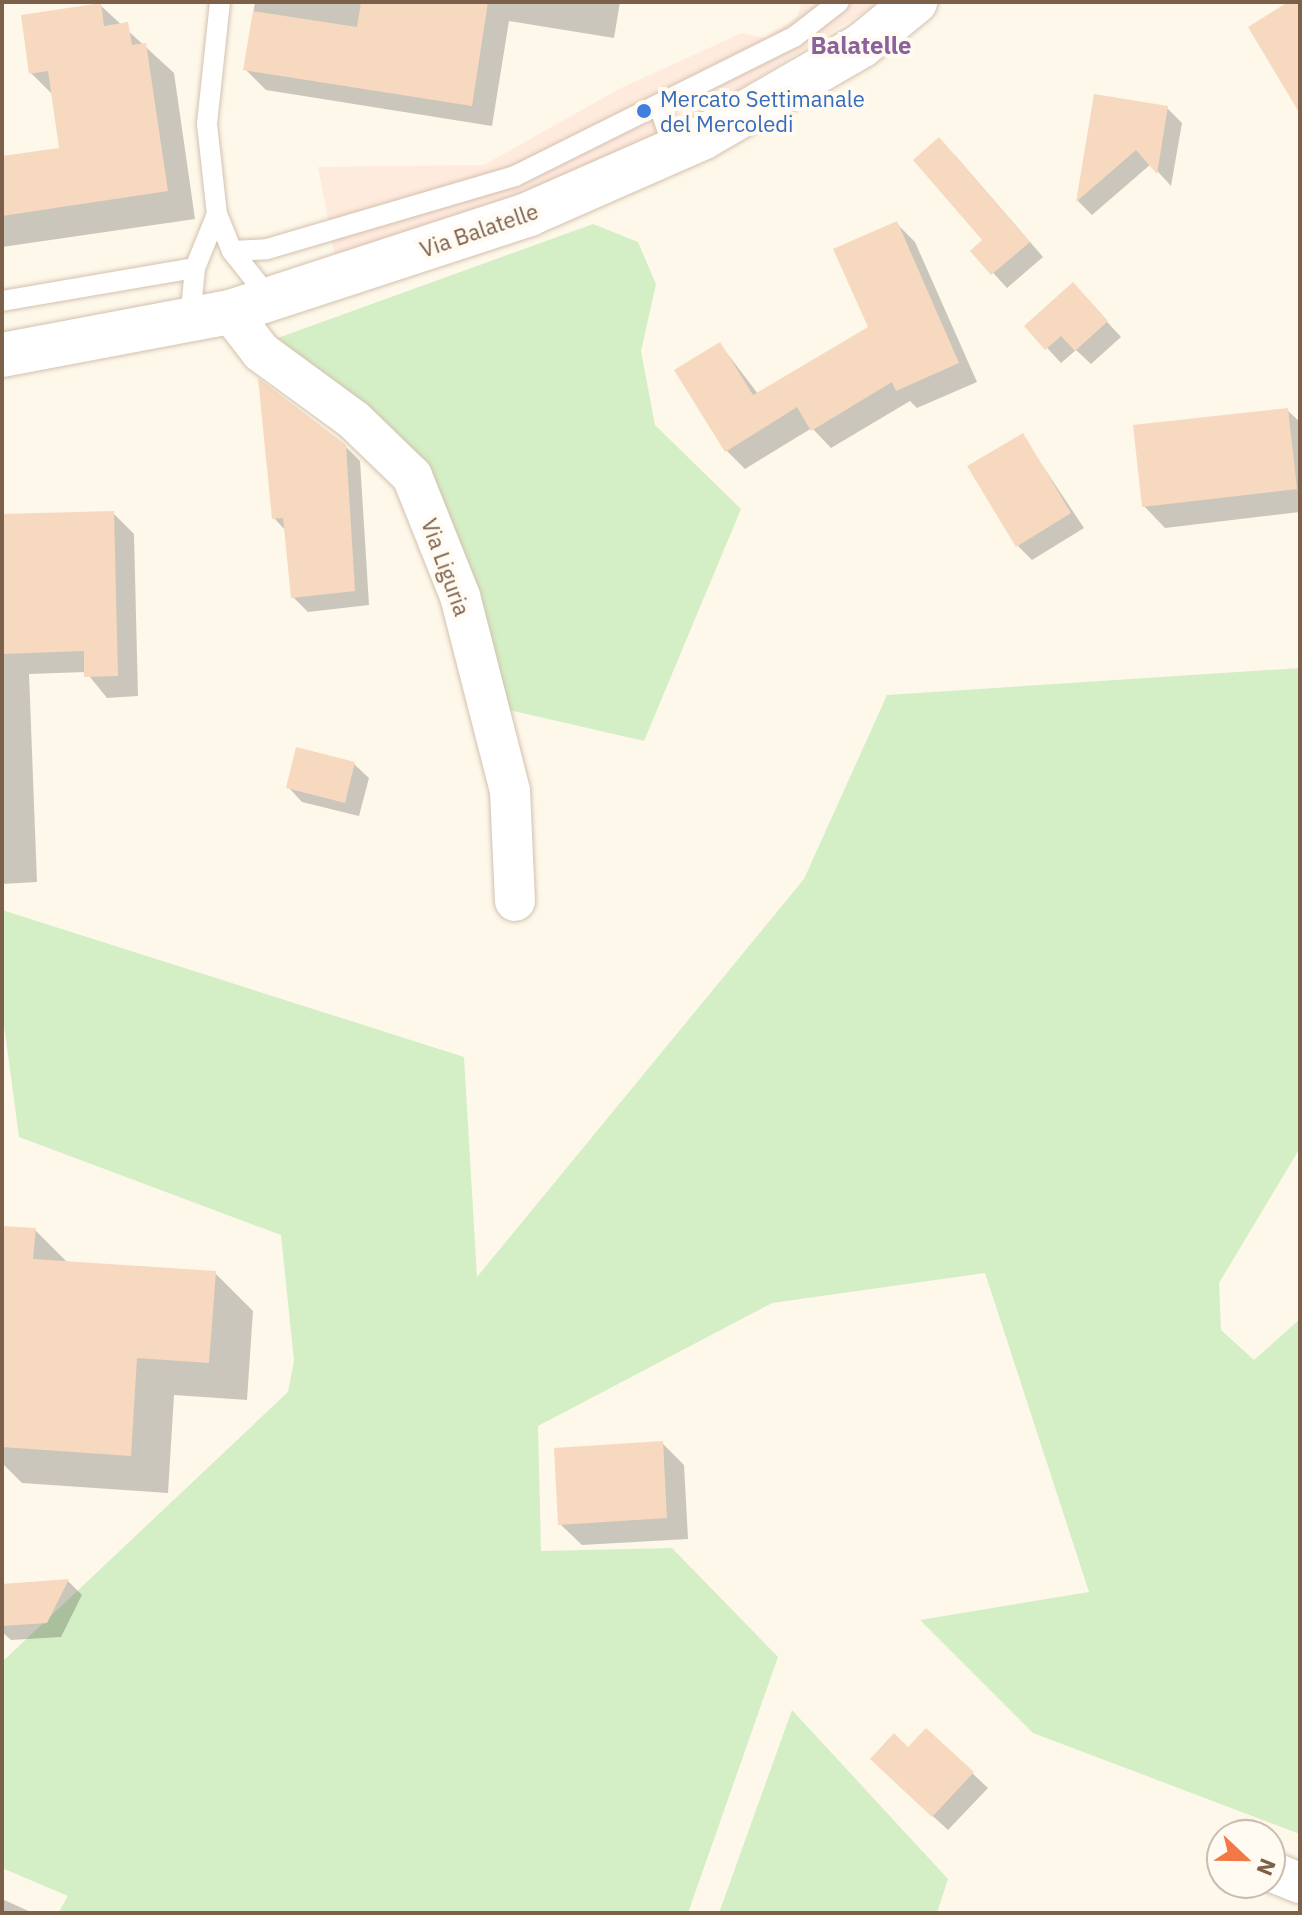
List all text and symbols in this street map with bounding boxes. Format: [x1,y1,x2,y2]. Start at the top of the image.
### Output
district label: Balatelle [811,32,911,60]
place label: Mercato Settimanale del Mercoledi [660,85,865,136]
marker: Mercato Settimanale del Mercoledi [635,102,653,120]
street label: Via Balatelle [416,197,542,263]
street label: Via Liguria [416,515,476,619]
north arrow [1206,1819,1286,1899]
text: N [1250,1855,1283,1880]

